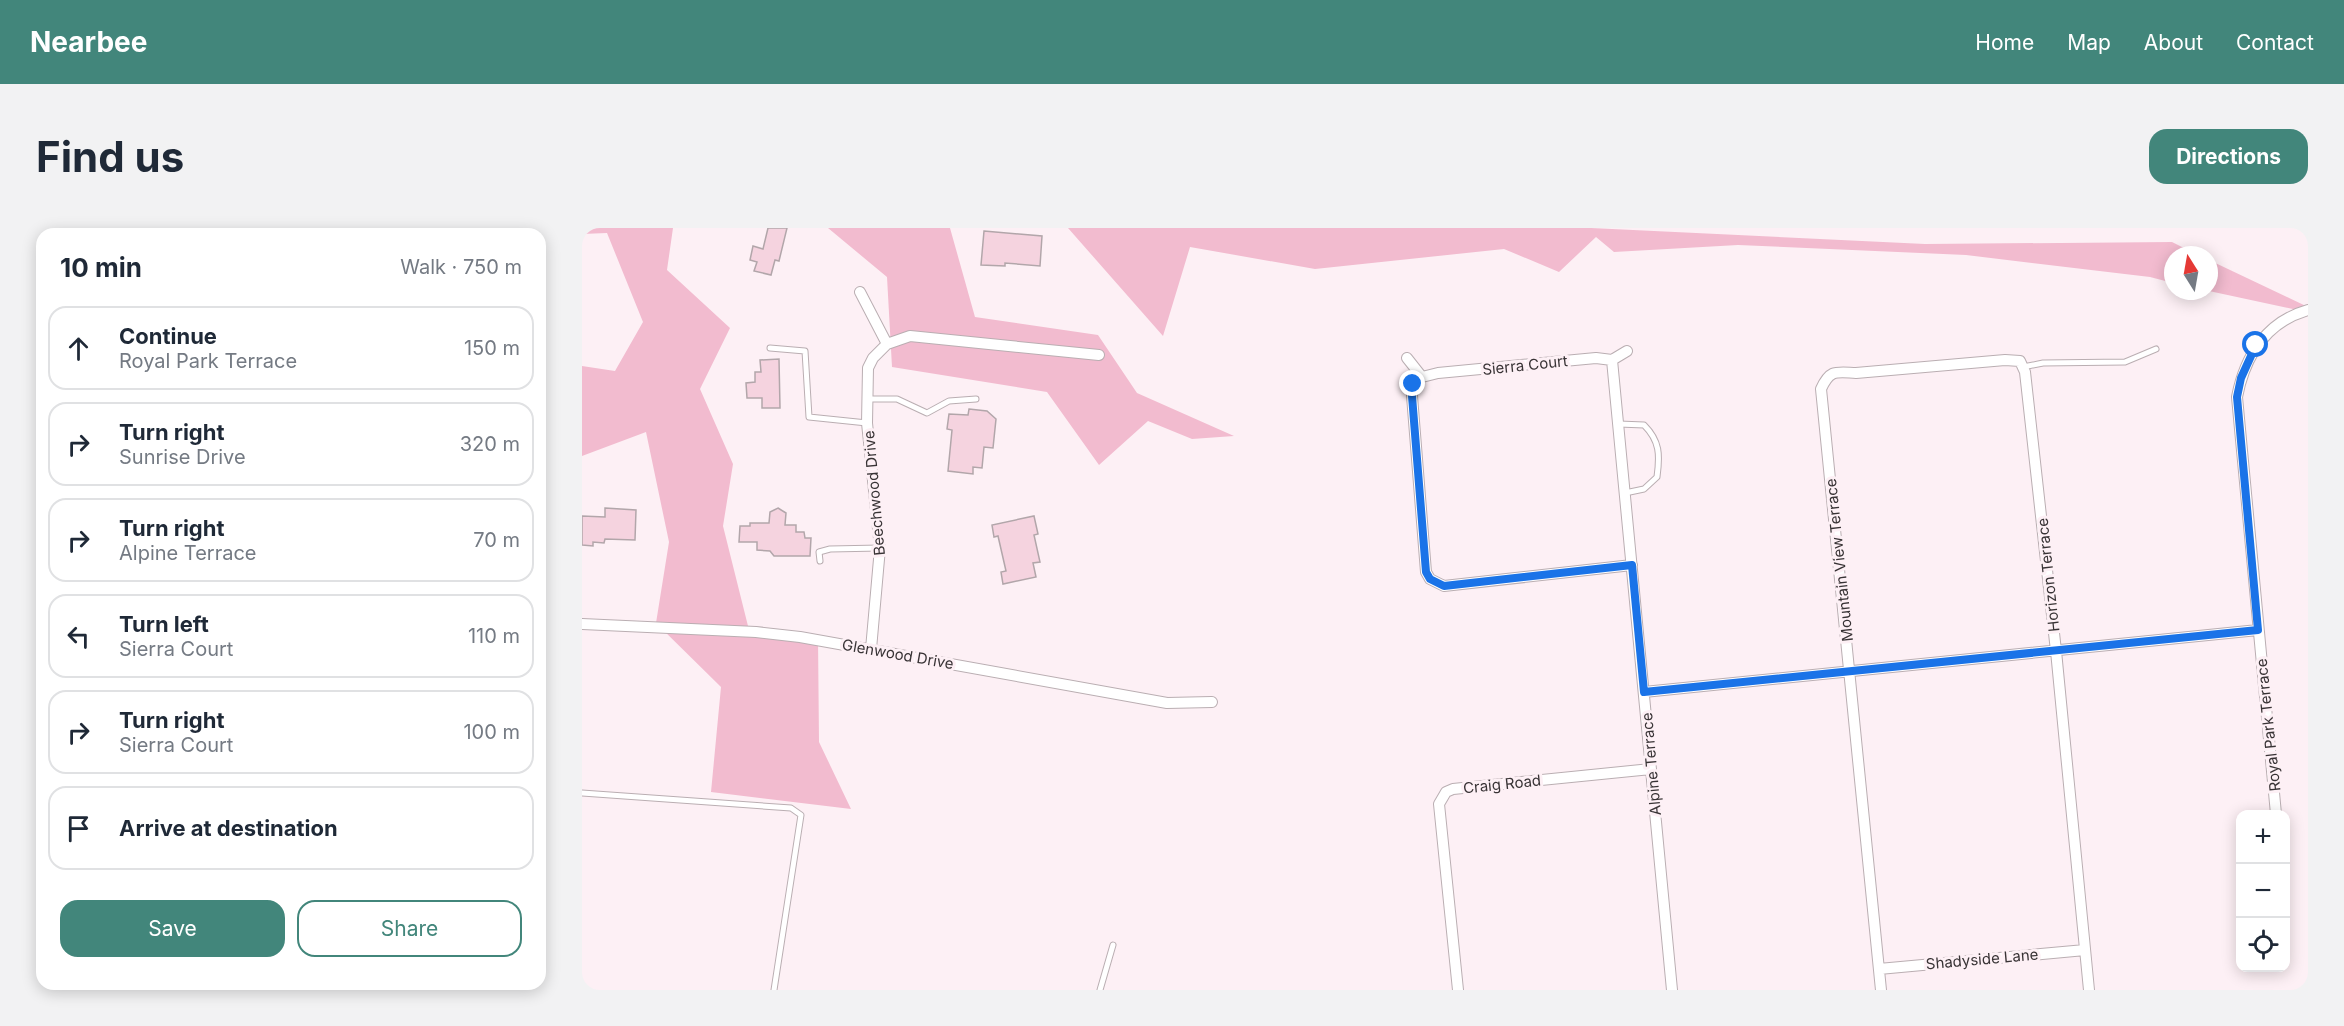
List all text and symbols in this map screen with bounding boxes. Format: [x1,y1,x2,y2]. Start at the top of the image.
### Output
text: Nearbee [30,25,147,59]
text: Home [1975,30,2034,55]
text: Map [2067,30,2111,55]
text: About [2144,30,2203,55]
text: Contact [2236,30,2314,55]
button: Directions [2149,129,2308,184]
text: Find us [36,131,184,182]
north arrow [2164,246,2218,300]
text: 10 min [60,252,142,283]
text: Walk · 750 m [400,255,522,279]
text: Continue [119,323,217,349]
route start [2242,331,2268,357]
icon: ahead [62,332,95,365]
text: 150 m [464,336,520,360]
text: Royal Park Terrace [119,349,297,373]
street label: Sierra Court [1481,351,1569,379]
route end [1399,370,1425,396]
text: Turn right [119,419,225,445]
icon: right [62,428,95,461]
street label: Beechwood Drive [859,430,889,556]
text: 320 m [460,432,520,456]
text: Sunrise Drive [119,445,246,469]
street label: Mountain View Terrace [1821,478,1857,642]
text: Turn right [119,515,225,541]
street label: Horizon Terrace [2033,517,2063,633]
icon: right [62,524,95,557]
text: 70 m [473,528,520,552]
text: Alpine Terrace [119,541,257,565]
text: Turn left [119,611,209,637]
icon: left [62,620,95,653]
text: 110 m [468,624,520,648]
street label: Glenwood Drive [841,635,955,673]
text: Sierra Court [119,637,233,661]
street label: Royal Park Terrace [2252,658,2284,792]
text: Turn right [119,707,225,733]
street label: Alpine Terrace [1637,712,1665,816]
icon: right [62,716,95,749]
text: 100 m [463,720,520,744]
text: Sierra Court [119,733,233,757]
street label: Craig Road [1462,770,1542,798]
map controls [2236,810,2290,972]
button: + [2236,810,2290,864]
icon: arrive [62,812,95,845]
text: Arrive at destination [119,815,338,841]
button: − [2236,864,2290,918]
button: Save [60,900,285,957]
button: Share [297,900,522,957]
button: locate [2236,918,2290,972]
street label: Shadyside Lane [1925,945,2039,973]

